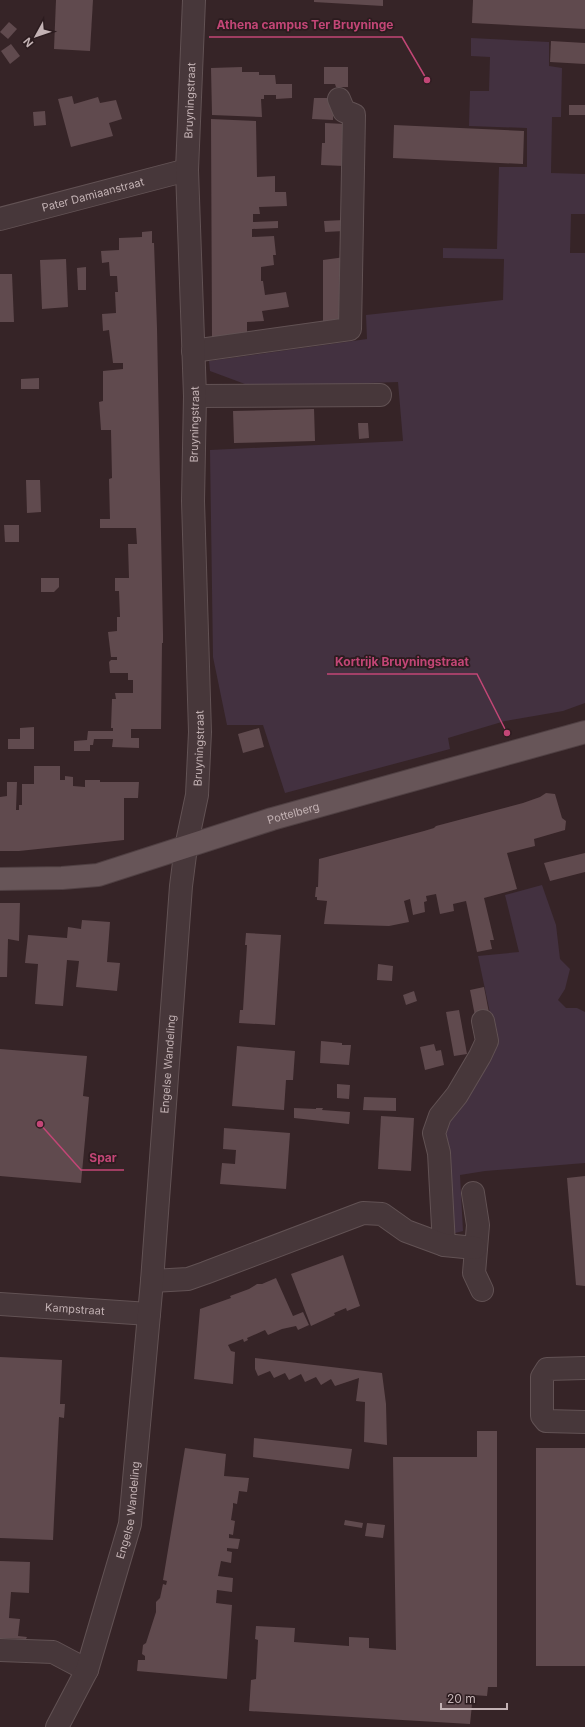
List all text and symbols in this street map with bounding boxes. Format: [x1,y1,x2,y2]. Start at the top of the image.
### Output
callout: Athena campus Ter Bruyninge [209,13,402,37]
north arrow [16,16,56,56]
text: Athena campus Ter Bruyninge [216,17,394,32]
text: N [20,35,36,50]
street label: Bruyningstraat [181,62,198,139]
street label: Pater Damiaanstraat [40,174,146,215]
street label: Bruyningstraat [187,386,202,462]
callout: Kortrijk Bruyningstraat [327,650,477,674]
text: Kortrijk Bruyningstraat [335,654,469,669]
street label: Bruyningstraat [190,710,207,787]
street label: Pottelberg [265,799,321,827]
street label: Engelse Wandeling [157,1014,179,1114]
callout: Spar [81,1146,124,1170]
text: Spar [89,1150,117,1165]
street label: Kampstraat [45,1300,105,1318]
street label: Engelse Wandeling [113,1461,143,1561]
scale bar [441,1685,507,1711]
text: 20 m [447,1691,476,1706]

